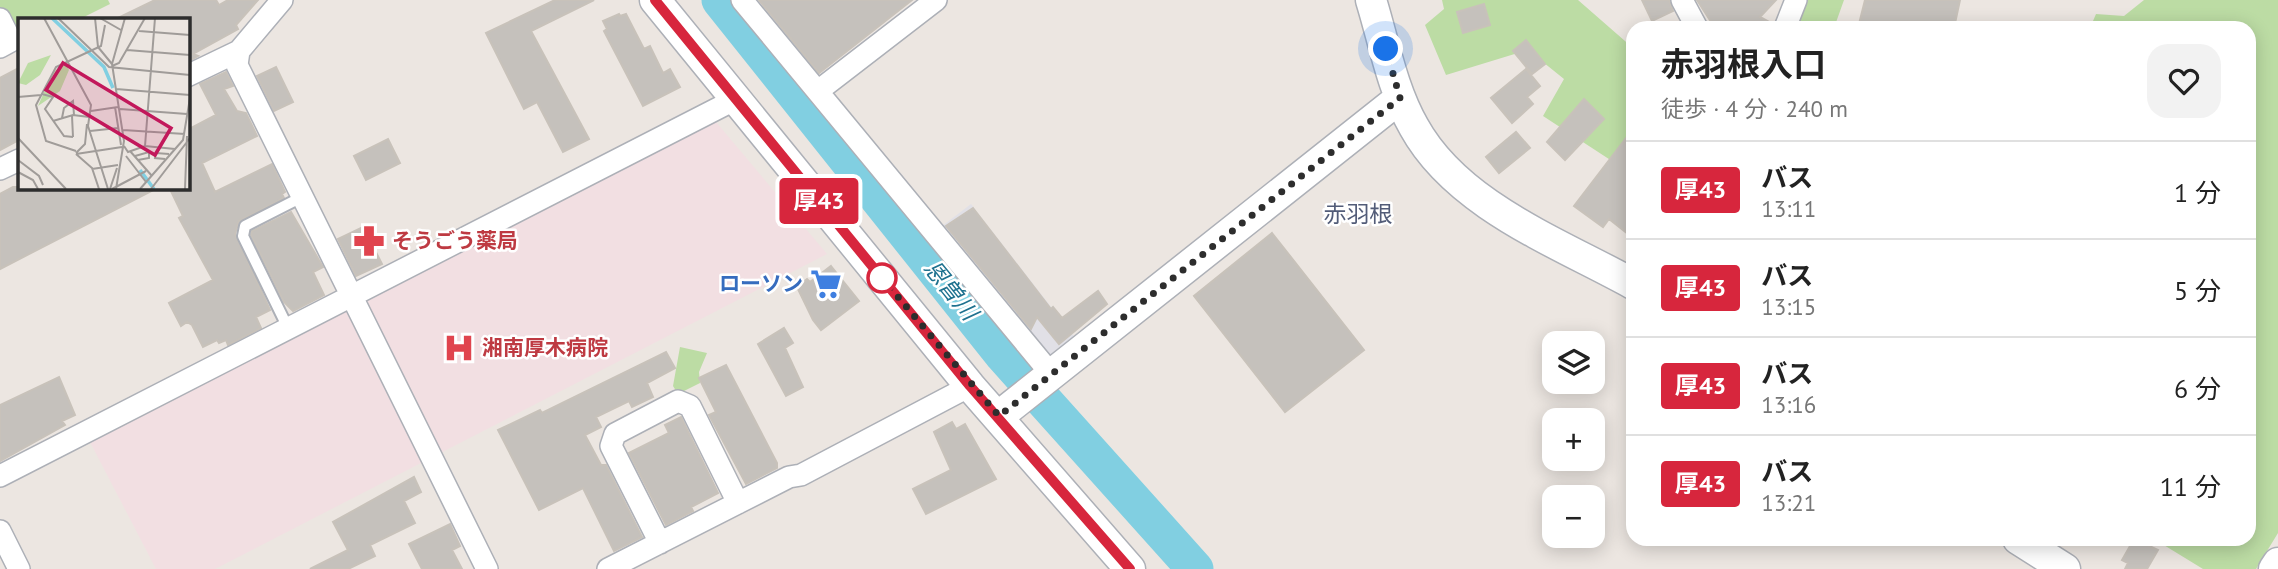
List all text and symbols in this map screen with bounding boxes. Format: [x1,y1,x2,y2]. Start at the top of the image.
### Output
inset map [18,18,189,189]
your location [1368,31,1403,66]
text: 赤羽根入口 [1661,42,1826,85]
button: heart [2147,44,2221,118]
text: 徒歩 · 4 分 · 240 m [1661,94,1848,123]
text: バス [1761,161,1813,194]
text: 厚43 [1675,174,1726,205]
text: 1 分 [2174,176,2221,209]
line badge: 厚43 [779,178,859,224]
text: 厚43 [793,185,845,216]
text: 13:11 [1761,194,1816,223]
district label: 赤羽根 [1324,199,1393,228]
pharmacy icon: そうごう薬局 [352,224,386,258]
place label: そうごう薬局 [392,227,518,254]
water label: 恩曽川 [918,254,986,328]
text: バス [1761,259,1813,292]
unlabelled marker [867,263,897,293]
supermarket icon: ローソン [809,267,843,301]
place label: ローソン [719,270,803,297]
text: 厚43 [1675,272,1726,303]
text: 5 分 [2174,274,2221,307]
text: 13:15 [1761,292,1816,321]
hospital icon: 湘南厚木病院 [442,331,476,365]
map controls [1542,331,1605,548]
button: layers [1542,331,1605,394]
place label: 湘南厚木病院 [482,334,608,361]
text: バス [1761,357,1813,390]
text: 厚43 [1675,370,1726,401]
text: 6 分 [2174,372,2221,405]
text: 13:16 [1761,390,1816,419]
button: + [1542,408,1605,471]
text: バス [1761,455,1813,488]
text: 厚43 [1675,468,1726,499]
text: 11 分 [2160,470,2221,503]
button: − [1542,485,1605,548]
text: 13:21 [1761,488,1816,517]

